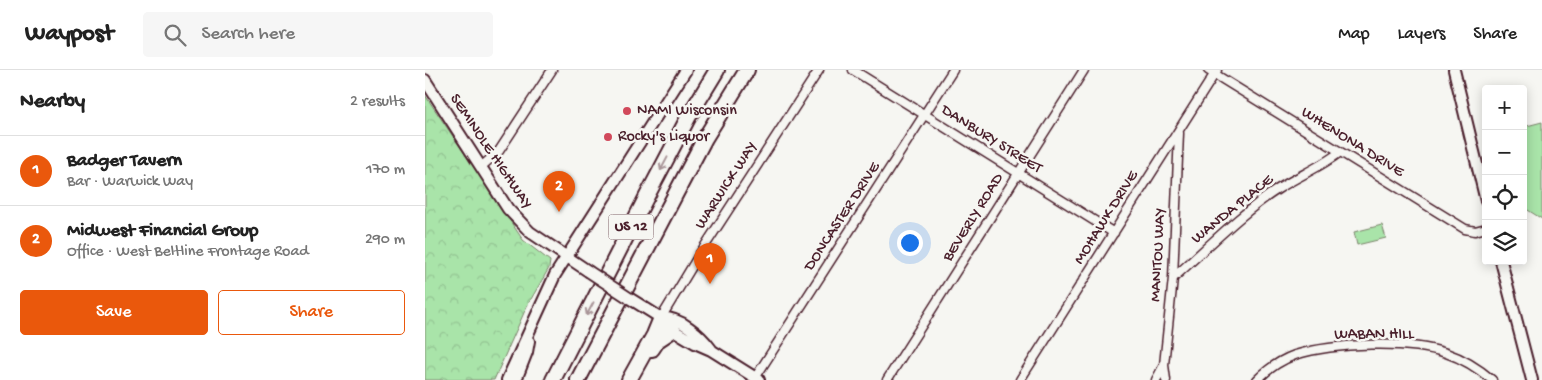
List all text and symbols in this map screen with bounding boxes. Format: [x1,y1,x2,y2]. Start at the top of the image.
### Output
search box [143,12,493,57]
text: Waypost [25,20,113,49]
icon: search [161,21,189,49]
text: Search here [201,23,295,46]
text: Map [1338,24,1370,45]
text: Layers [1398,24,1445,45]
text: Share [1473,24,1517,45]
map controls [1482,85,1527,265]
button: + [1482,85,1527,130]
text: Nearby [20,90,85,115]
street label: SEMINOLE HIGHWAY [444,91,536,213]
text: 2 results [350,93,405,112]
street label: DANBURY STREET [936,101,1046,179]
place label: NAMI Wisconsin [637,102,737,121]
street label: WHENONA DRIVE [1297,104,1408,183]
marker: NAMI Wisconsin [621,105,633,117]
place label: Rocky's Liquor [618,128,711,147]
button: − [1482,130,1527,175]
marker: Rocky's Liquor [602,131,614,143]
street label: WARWICK WAY [692,139,762,233]
text: Badger Tavern [67,150,182,173]
one-way arrow [659,156,668,171]
street label: DONCASTER DRIVE [800,158,886,276]
text: 1 [33,161,39,180]
text: 170 m [366,161,405,180]
street label: MOHAWK DRIVE [1071,167,1144,268]
street label: BEVERLY ROAD [939,170,1009,266]
pin: 2 [543,171,575,212]
street label: WANDA PLACE [1188,171,1279,249]
text: Bar · Warwick Way [67,173,193,192]
button: locate [1482,175,1527,220]
street label: MANITOU WAY [1147,208,1171,302]
road number: US 12 [609,214,653,240]
text: Midwest Financial Group [67,220,258,243]
button: layers [1482,220,1527,265]
your location [897,230,923,256]
text: 2 [32,231,40,250]
text: 290 m [365,231,405,250]
text: Office · West Beltline Frontage Road [67,243,309,262]
pin: 1 [694,243,726,284]
button: Save [20,290,208,335]
button: Share [218,290,405,335]
one-way arrow [585,301,594,316]
street label: WABAN HILL [1334,326,1415,345]

